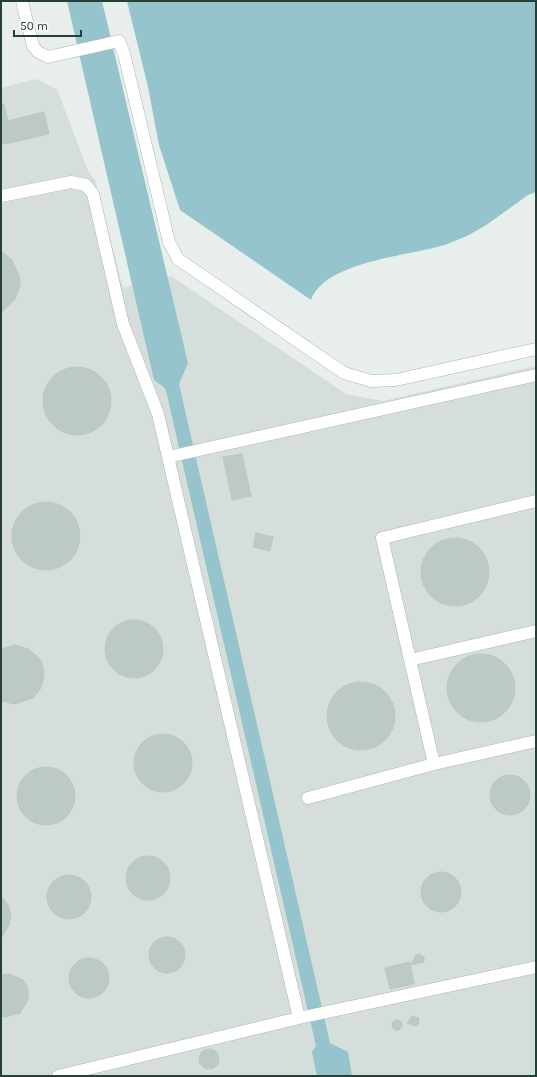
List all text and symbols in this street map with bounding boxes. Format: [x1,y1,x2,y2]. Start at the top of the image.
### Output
scale bar [14,12,81,38]
text: 50 m [20,19,48,33]

